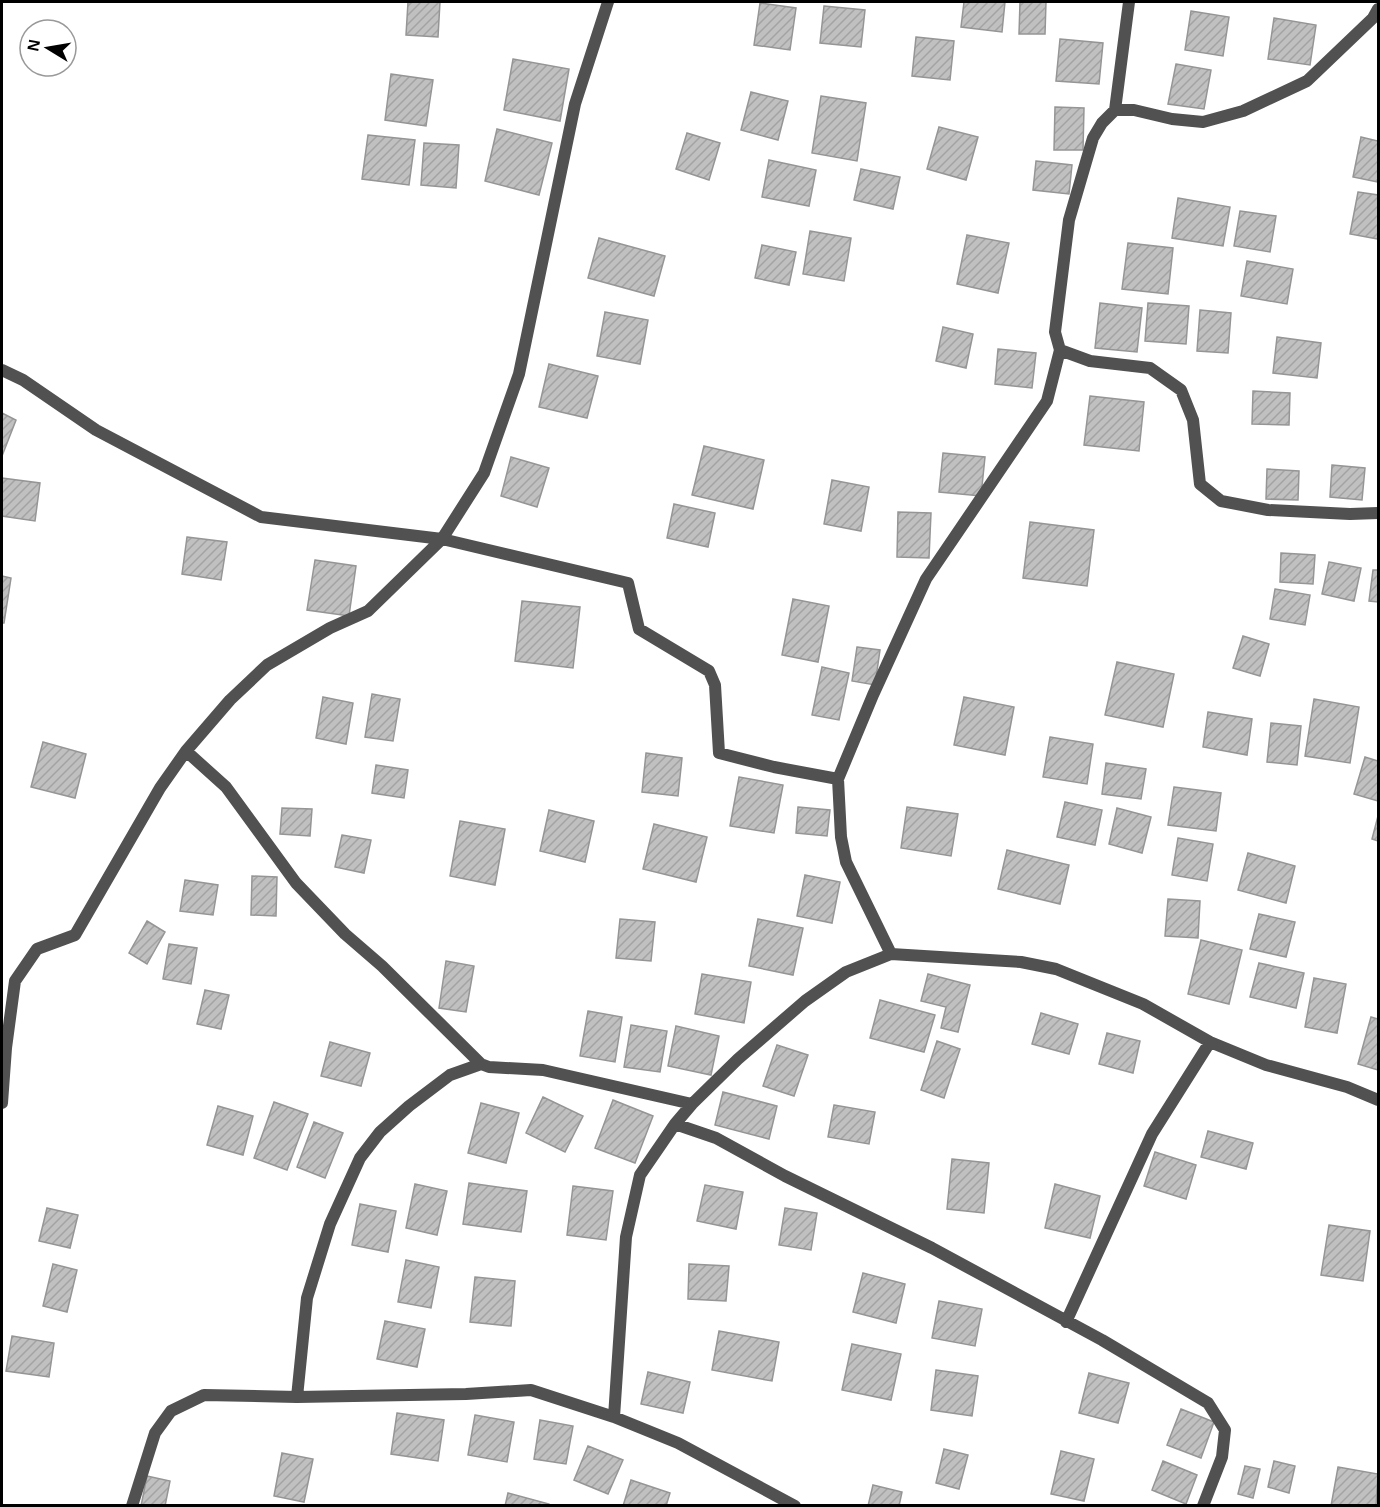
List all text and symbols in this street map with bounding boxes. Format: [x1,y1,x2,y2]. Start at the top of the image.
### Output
north arrow [18,18,78,78]
text: N [24,38,43,53]

